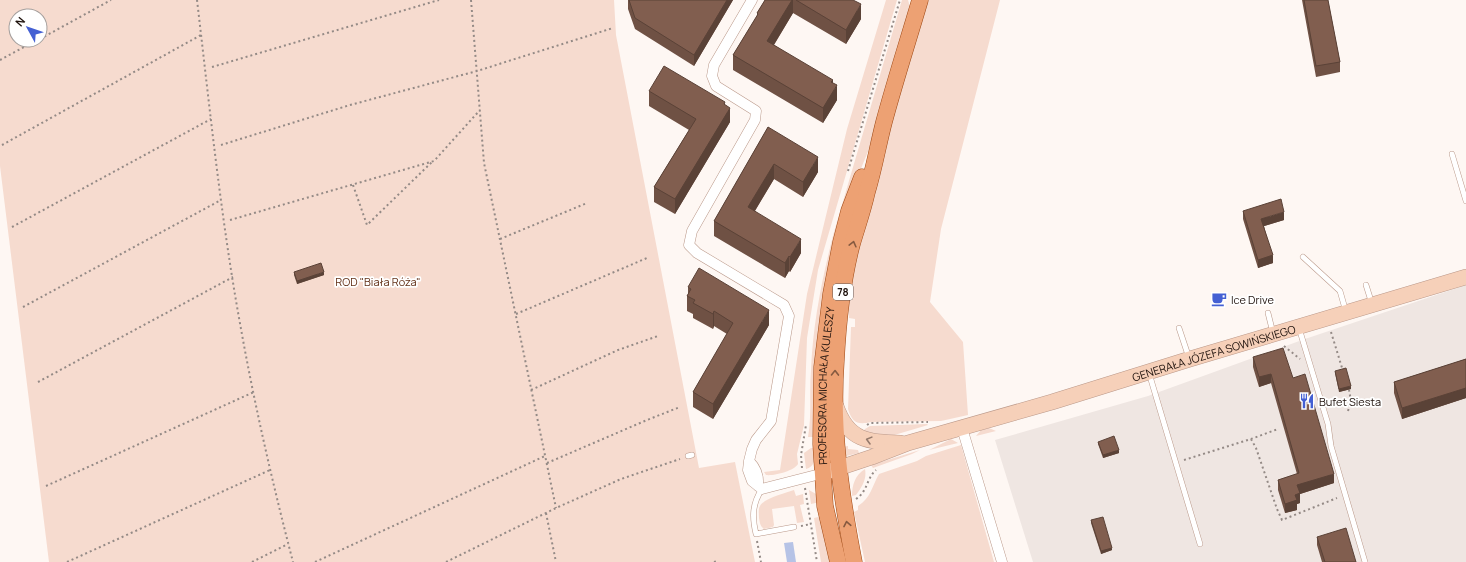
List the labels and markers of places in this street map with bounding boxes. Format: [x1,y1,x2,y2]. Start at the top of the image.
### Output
cafe icon: Ice Drive [1210,290,1228,308]
place label: Ice Drive [1231,292,1274,307]
restaurant icon: Bufet Siesta [1298,392,1316,410]
place label: Bufet Siesta [1319,394,1381,409]

